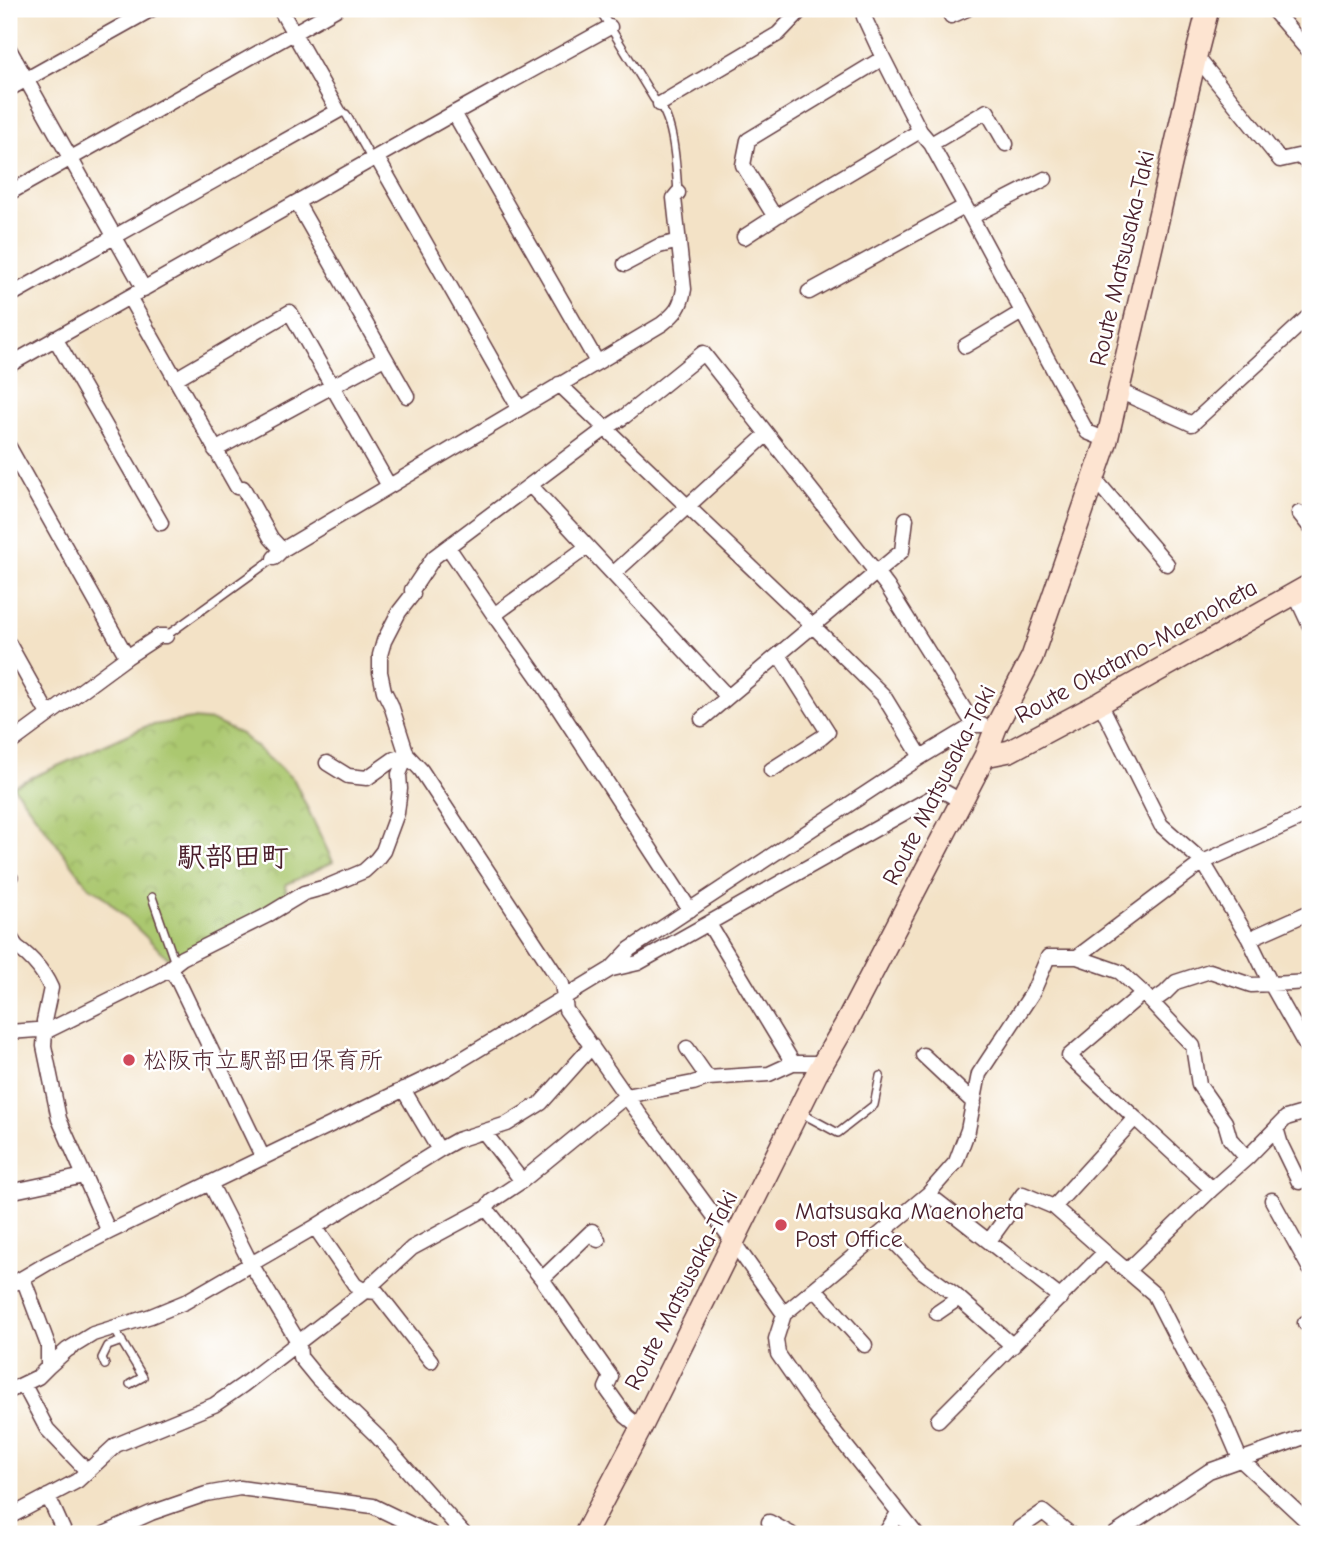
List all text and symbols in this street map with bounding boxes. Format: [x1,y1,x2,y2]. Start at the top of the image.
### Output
street label: Route Matsusaka-Taki [1084,147,1160,369]
street label: Route Okatano-Maenoheta [1010,573,1262,729]
street label: Route Matsusaka-Taki [876,680,1002,890]
district label: 駅部田町 [177,841,289,873]
place label: 松阪市立駅部田保育所 [143,1046,383,1074]
marker: 松阪市立駅部田保育所 [121,1052,137,1068]
street label: Route Matsusaka-Taki [618,1185,744,1395]
place label: Matsusaka Maenoheta Post Office [795,1197,1024,1253]
marker: Matsusaka Maenoheta Post Office [773,1217,789,1233]

